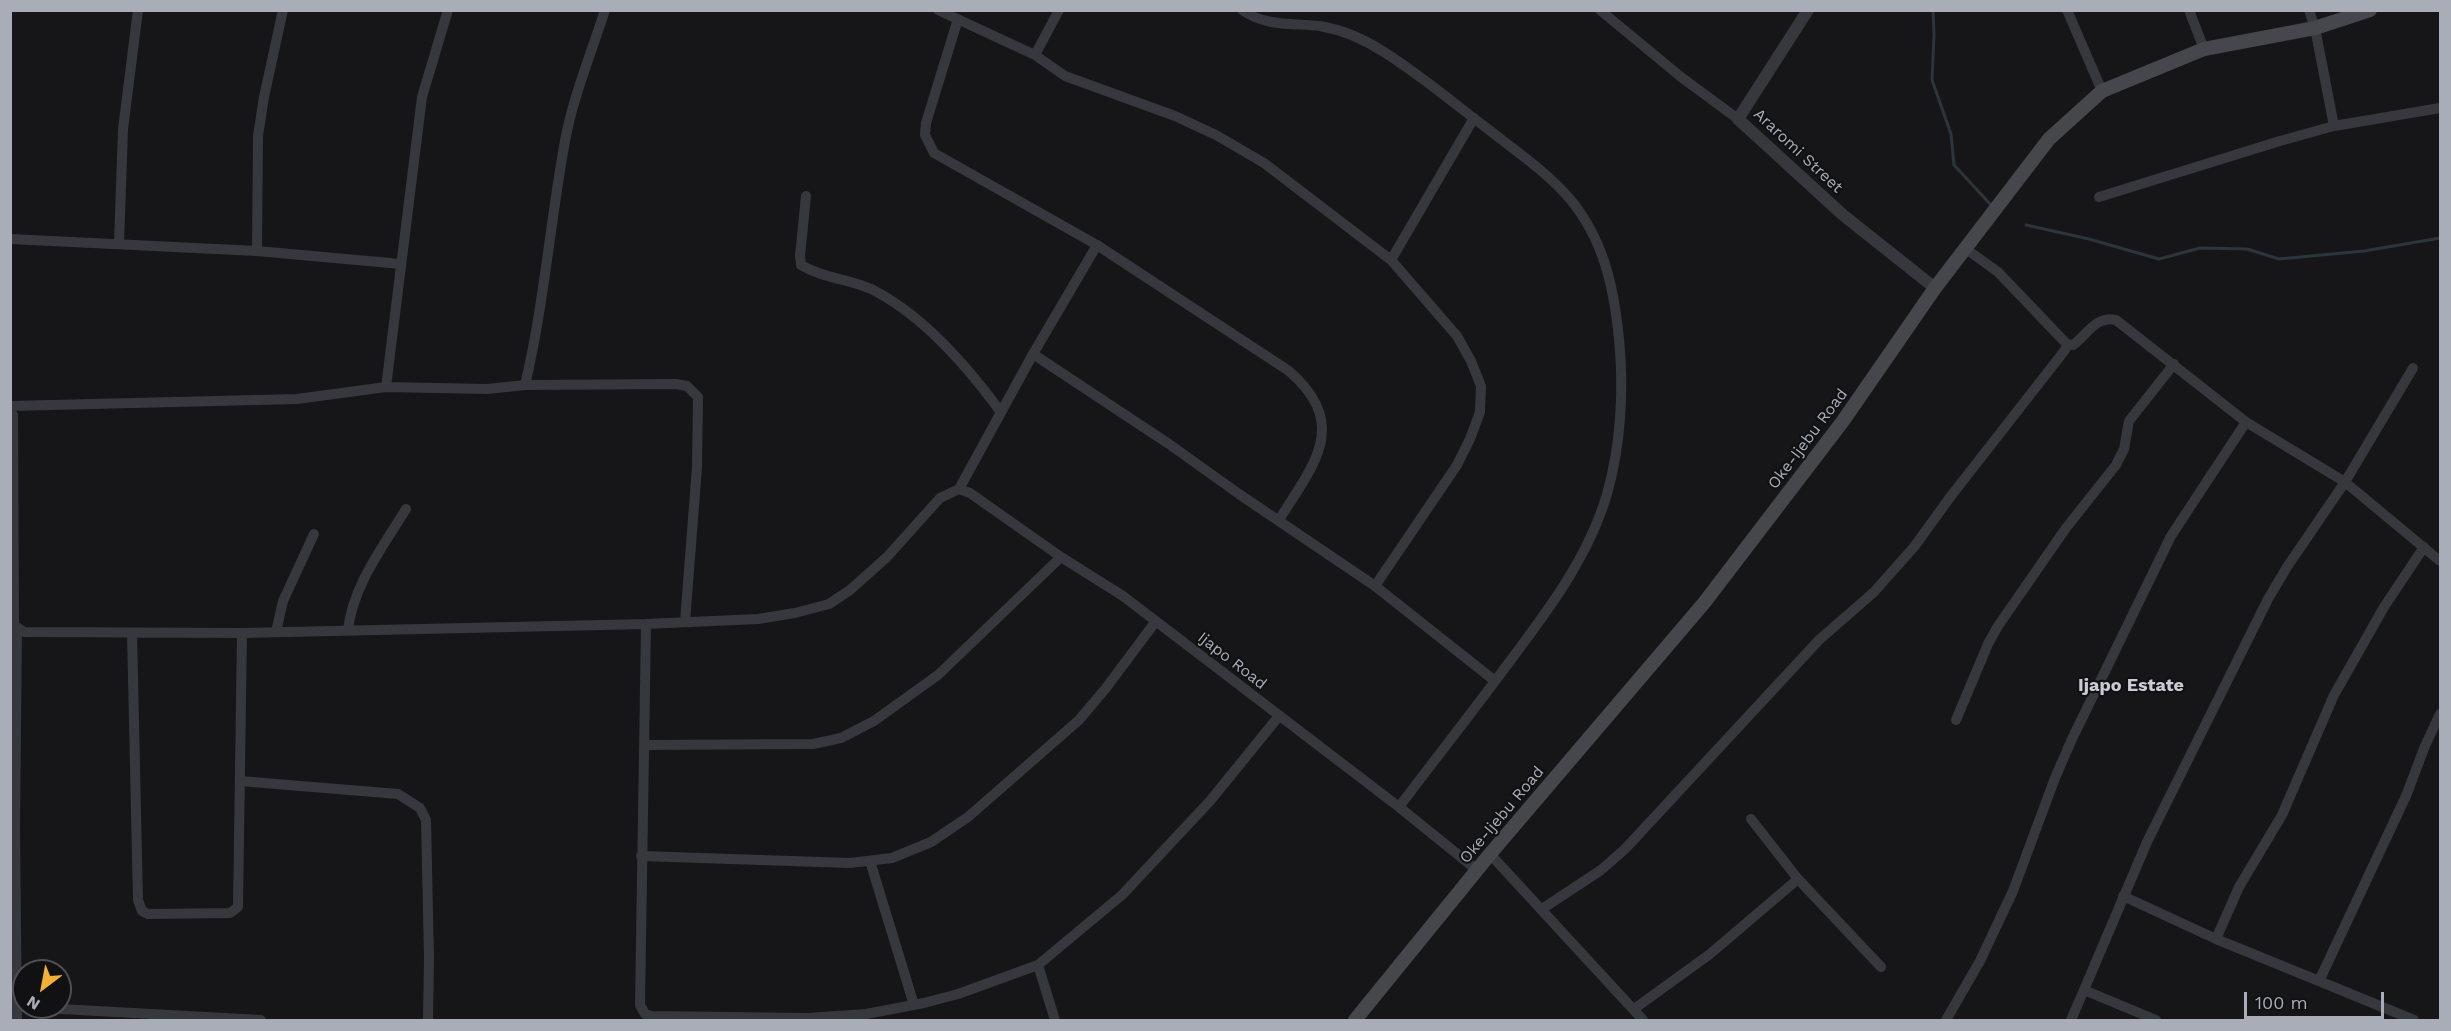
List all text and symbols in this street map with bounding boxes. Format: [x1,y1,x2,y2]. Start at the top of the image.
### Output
street label: Araromi Street [1749,105,1847,197]
street label: Oke-Ijebu Road [1764,385,1852,493]
street label: Ijapo Road [1194,628,1270,694]
district label: Ijapo Estate [2078,675,2184,697]
street label: Oke-Ijebu Road [1456,763,1548,867]
north arrow [12,959,72,1019]
scale bar [2247,980,2386,1018]
text: N [23,992,43,1014]
text: 100 m [2255,992,2308,1013]

